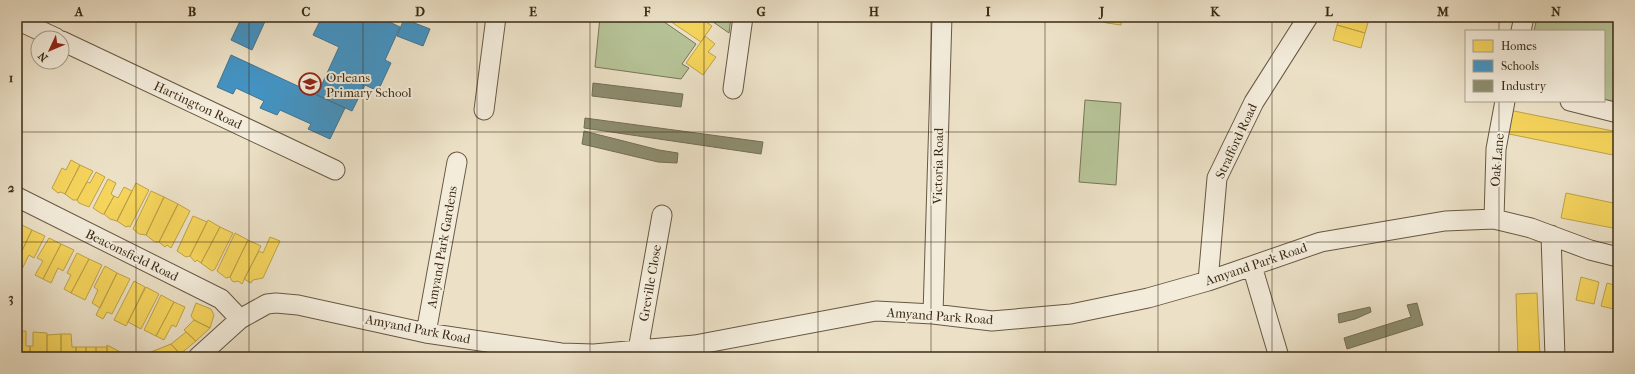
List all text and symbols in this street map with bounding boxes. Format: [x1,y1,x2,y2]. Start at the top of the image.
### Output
text: A [74,4,84,19]
text: B [188,4,197,19]
text: C [302,4,311,19]
text: D [415,4,425,19]
text: E [529,4,537,19]
text: F [643,4,651,19]
text: G [756,4,766,19]
text: H [869,4,880,19]
text: I [985,4,991,19]
text: J [1098,4,1105,20]
text: K [1210,4,1221,19]
text: L [1325,4,1334,19]
text: M [1436,4,1449,19]
text: N [1551,4,1561,19]
north arrow [30,30,70,70]
legend [1465,30,1605,102]
text: Homes [1501,39,1537,53]
text: N [35,49,51,64]
text: Schools [1501,59,1540,73]
text: 1 [9,70,14,85]
place label: Orleans Primary School [326,70,412,100]
school or university icon: Orleans Primary School [297,71,323,97]
street label: Hartington Road [152,78,245,132]
text: Industry [1501,79,1547,93]
street label: Strafford Road [1212,100,1260,181]
street label: Victoria Road [930,127,946,205]
street label: Oak Lane [1487,132,1507,187]
text: 2 [8,180,15,195]
street label: Amyand Park Gardens [424,184,460,310]
street label: Beaconsfield Road [83,226,182,284]
street label: Amyand Park Road [1202,239,1310,289]
street label: Greville Close [636,243,664,323]
text: 3 [8,290,14,306]
street label: Amyand Park Road [885,305,995,327]
street label: Amyand Park Road [363,311,473,347]

